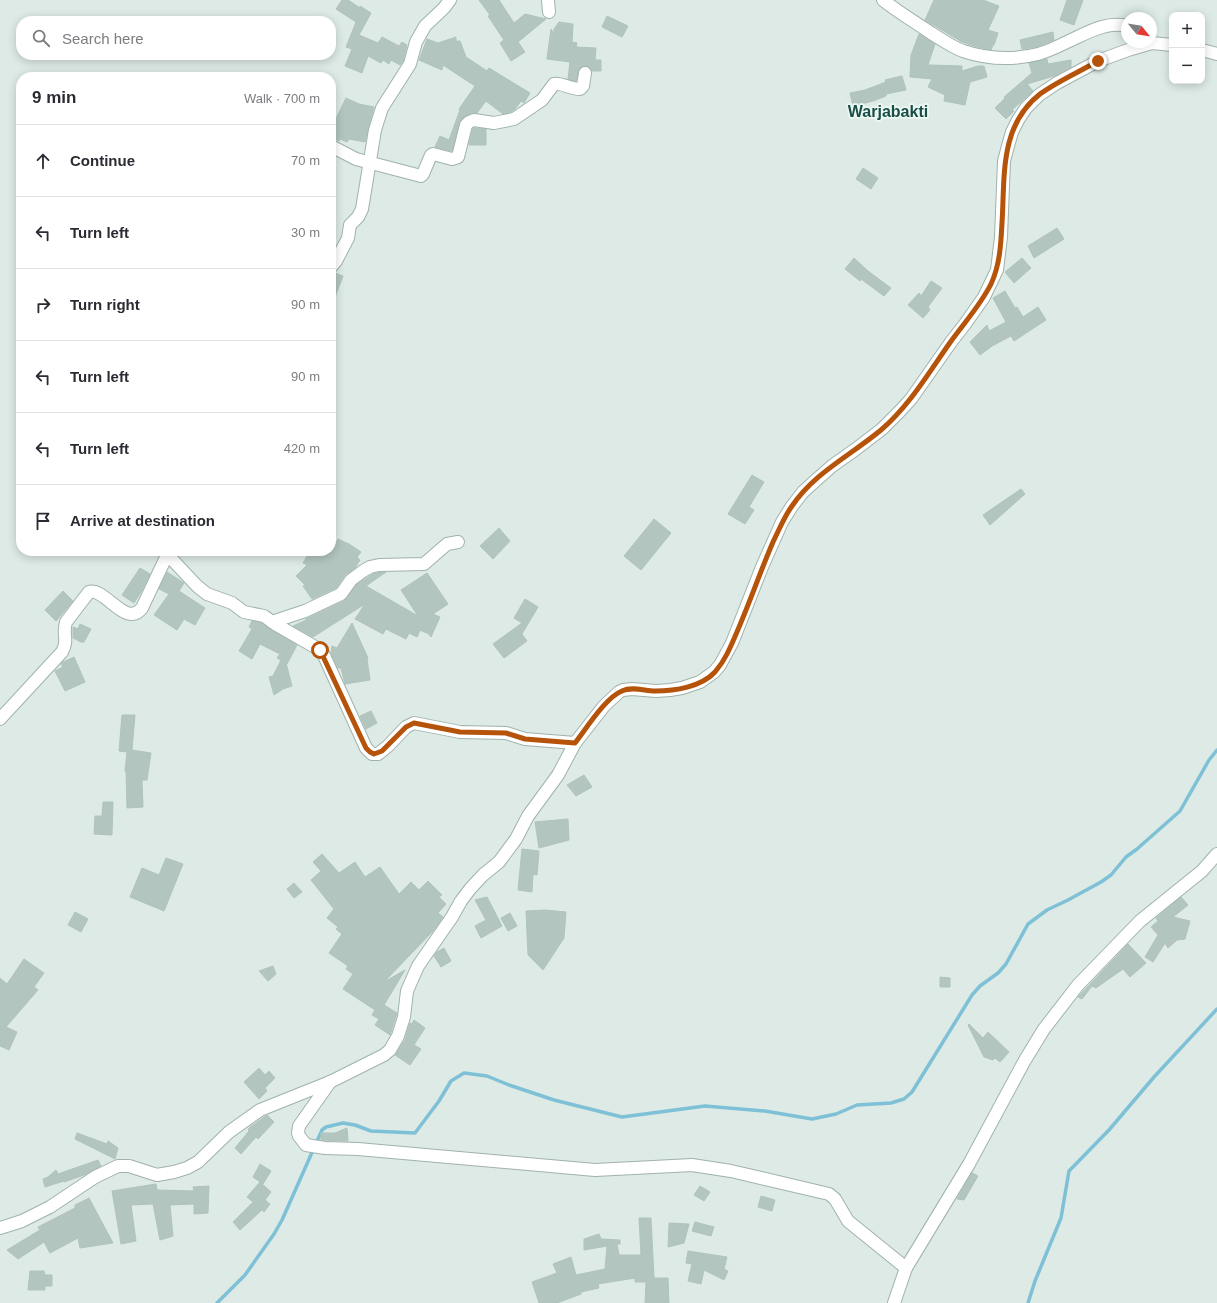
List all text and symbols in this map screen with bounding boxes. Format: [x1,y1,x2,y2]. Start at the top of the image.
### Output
north arrow [1121,12,1157,48]
map controls [1169,12,1205,84]
button: + [1169,12,1205,48]
search box [16,16,336,60]
icon: search [30,27,52,49]
text: Search here [62,30,144,47]
button: − [1169,48,1205,84]
route end [1089,52,1107,70]
text: 9 min [32,88,76,107]
text: Walk · 700 m [244,91,320,106]
district label: Warjabakti [848,103,928,120]
icon: ahead [32,150,54,172]
text: Continue [70,152,135,169]
text: 70 m [291,153,320,168]
icon: left [32,222,54,244]
text: Turn left [70,224,129,241]
text: 30 m [291,225,320,240]
icon: right [32,294,54,316]
text: Turn right [70,296,140,313]
text: 90 m [291,297,320,312]
icon: left [32,366,54,388]
text: Turn left [70,368,129,385]
text: 90 m [291,369,320,384]
icon: left [32,438,54,460]
text: Turn left [70,440,129,457]
text: 420 m [284,441,320,456]
icon: arrive [32,510,54,532]
text: Arrive at destination [70,512,215,529]
route start [311,641,329,659]

